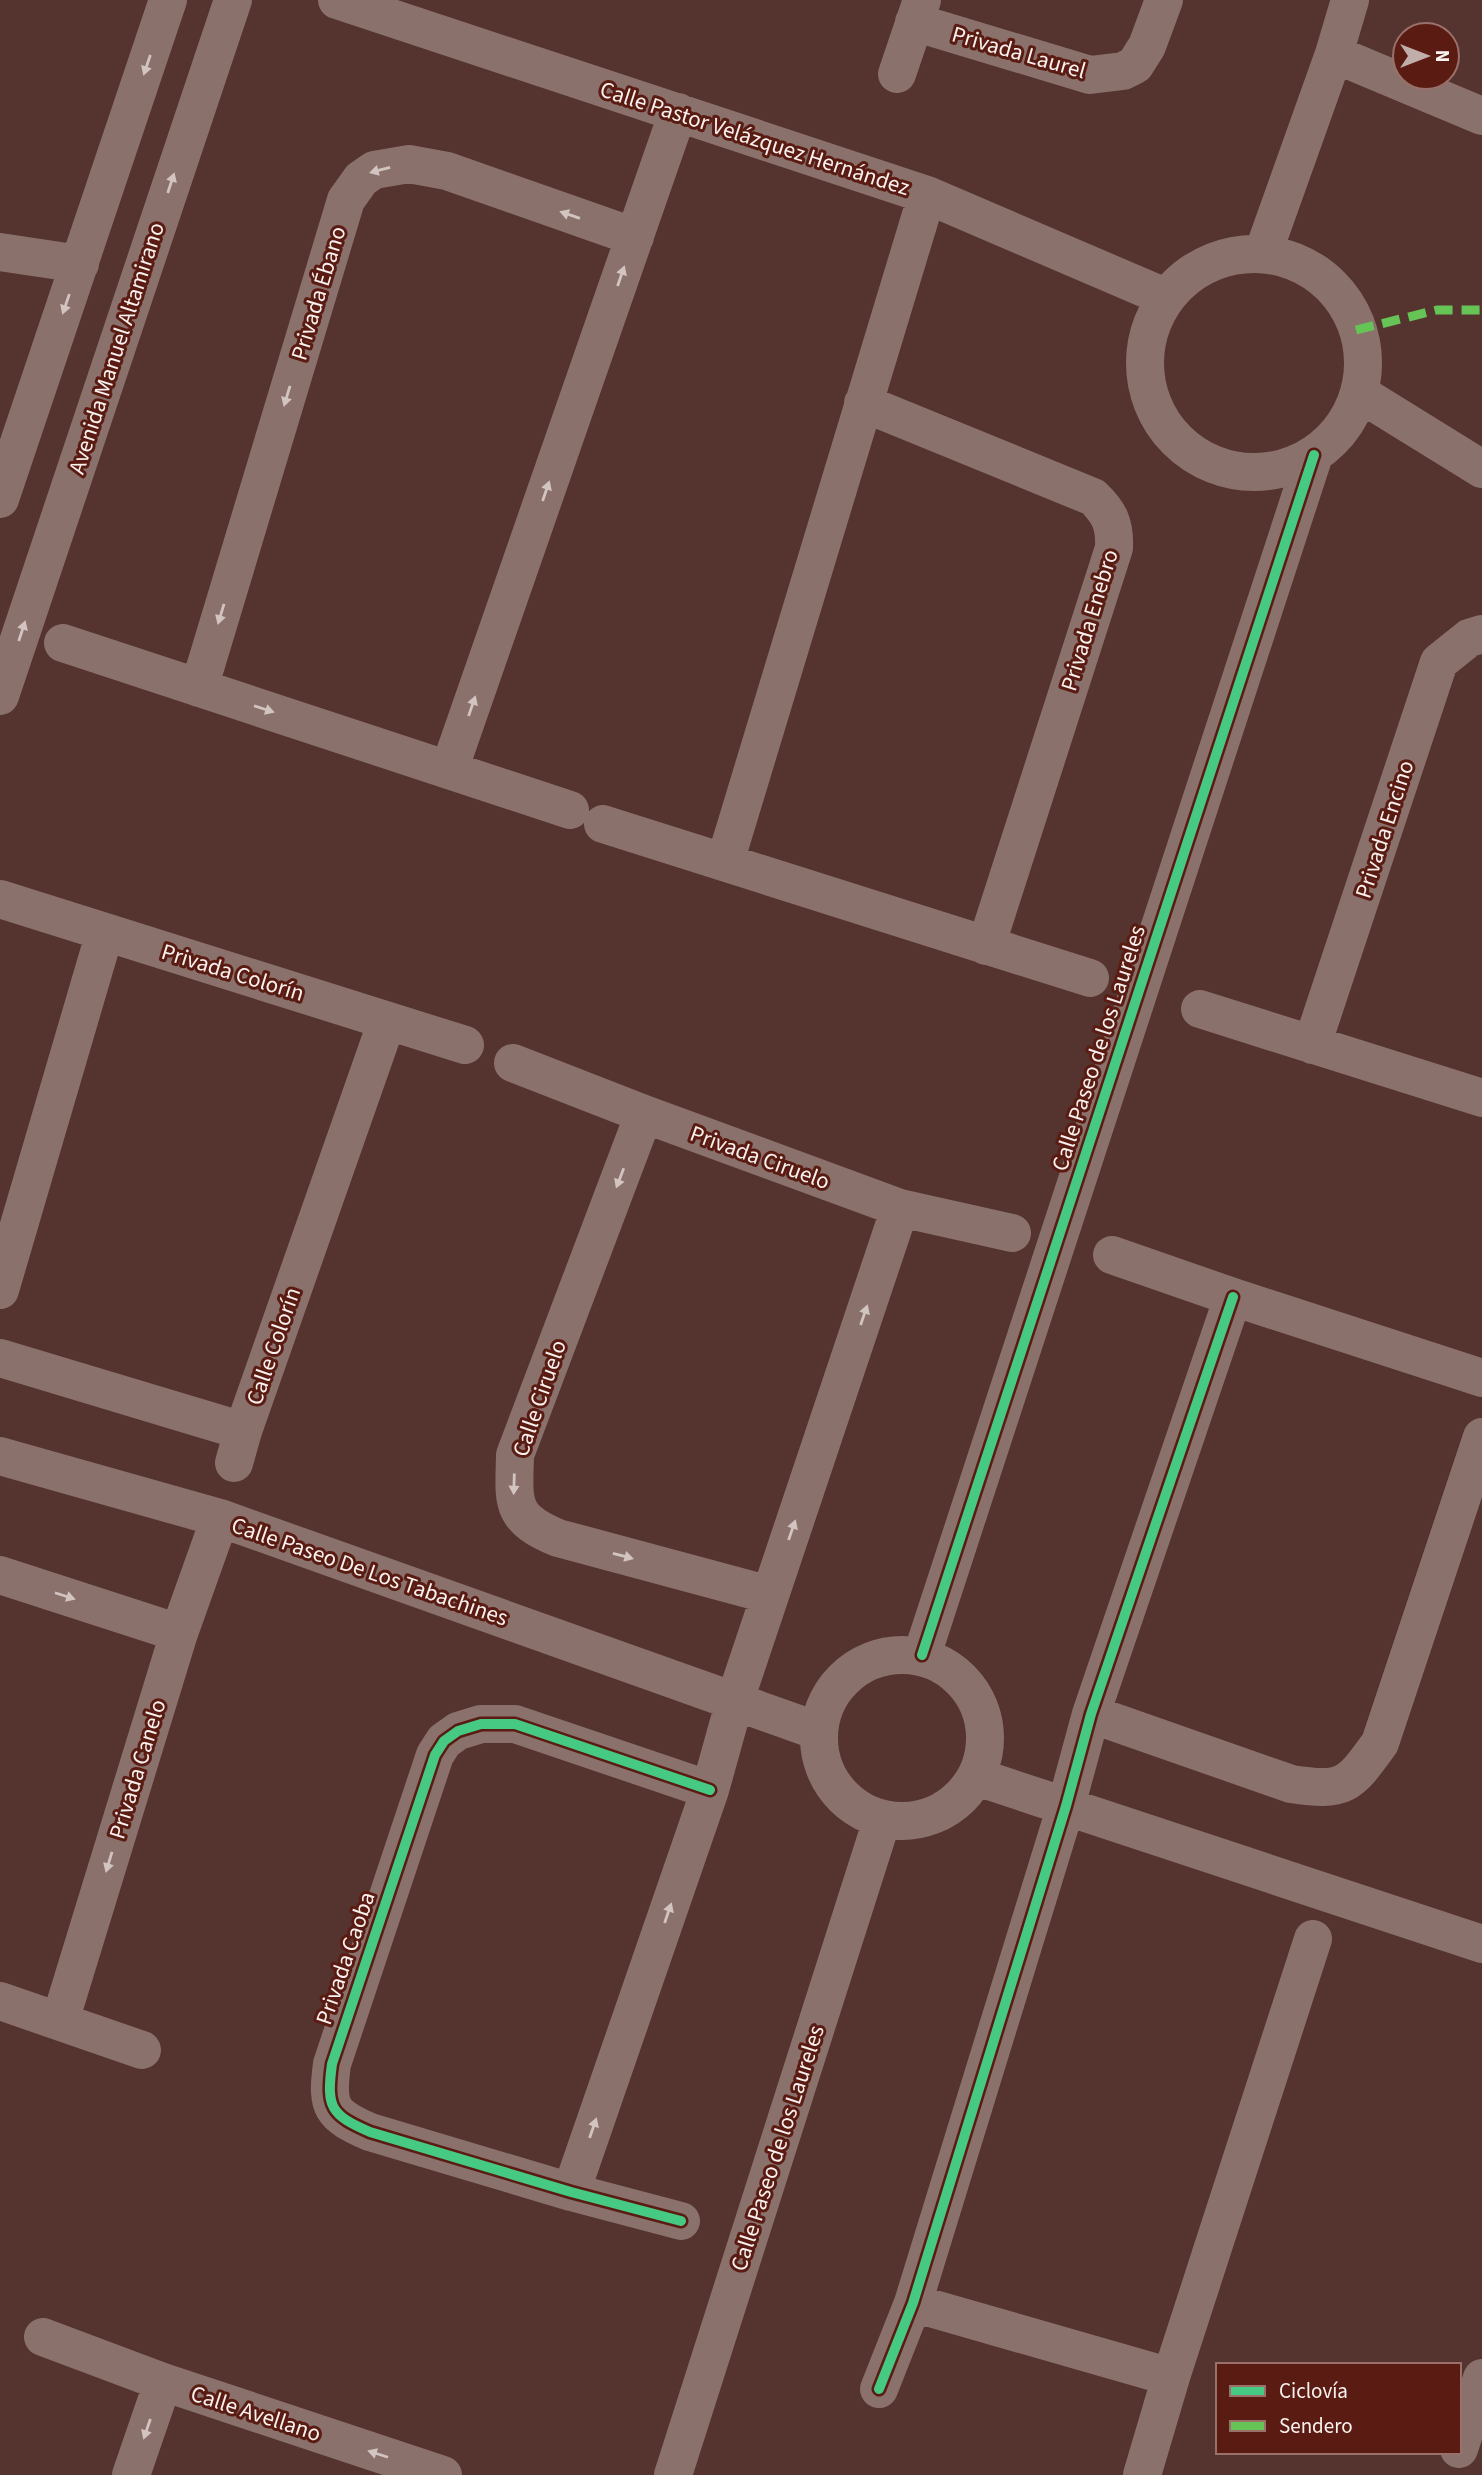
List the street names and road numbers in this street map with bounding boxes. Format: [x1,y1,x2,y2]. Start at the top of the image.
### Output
street label: Privada Laurel [948,18,1090,87]
street label: Calle Pastor Velázquez Hernández [596,73,914,204]
street label: Avenida Manuel Altamirano [60,218,173,478]
street label: Privada Ébano [282,222,355,364]
street label: Privada Enebro [1052,545,1127,695]
street label: Privada Encino [1347,756,1422,902]
street label: Calle Paseo de los Laureles [1043,921,1154,1175]
street label: Privada Colorín [157,935,308,1010]
street label: Privada Ciruelo [685,1117,834,1198]
street label: Calle Colorín [238,1283,309,1410]
street label: Calle Ciruelo [504,1335,575,1461]
street label: Calle Paseo De Los Tabachines [227,1509,513,1634]
street label: Privada Canelo [101,1695,174,1843]
street label: Privada Caoba [307,1887,384,2029]
street label: Calle Paseo de los Laureles [722,2021,833,2275]
street label: Calle Avellano [186,2377,325,2450]

